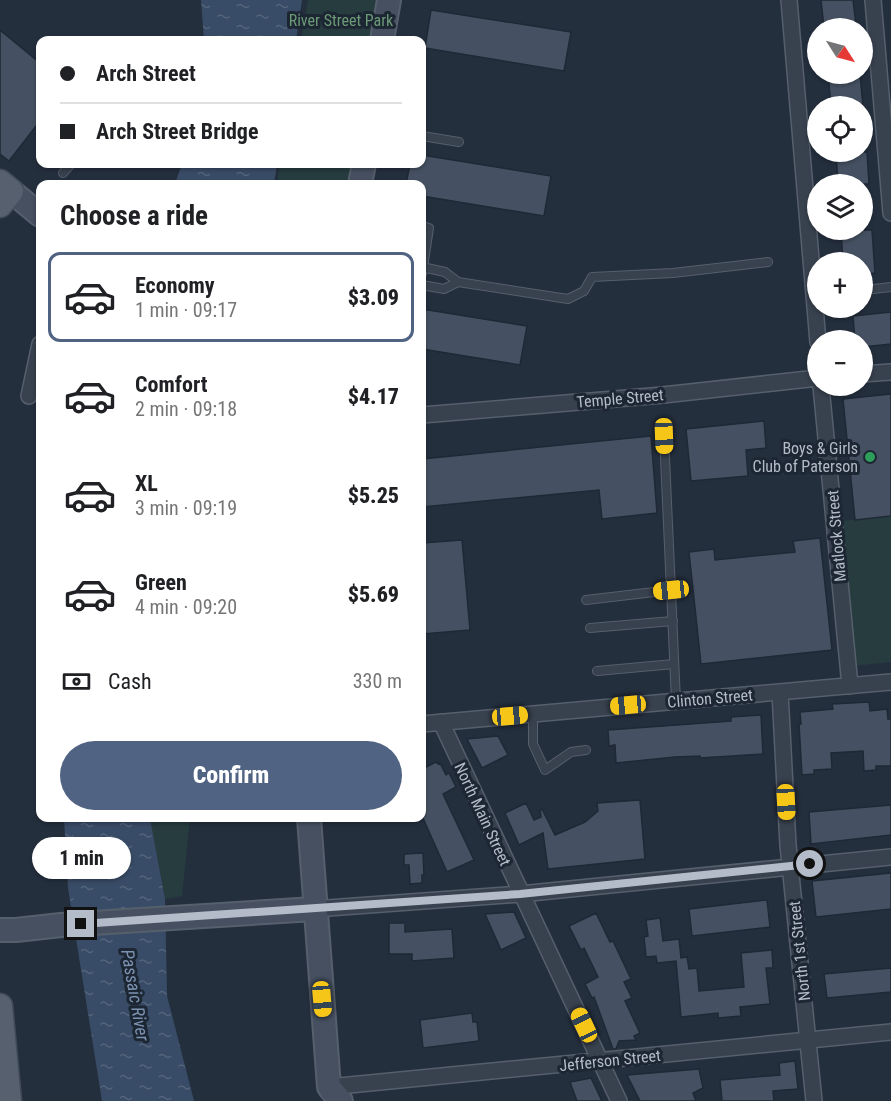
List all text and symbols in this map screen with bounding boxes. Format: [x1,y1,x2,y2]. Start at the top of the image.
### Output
park label: River Street Park [289,11,394,30]
north arrow [807,18,873,84]
map controls [807,18,873,396]
text: Arch Street [96,61,196,86]
button: locate [807,96,873,162]
text: Arch Street Bridge [96,119,258,144]
button: layers [807,174,873,240]
text: Choose a ride [60,200,208,232]
button: + [807,252,873,318]
icon: car [63,270,117,324]
text: Economy [135,273,215,298]
text: $3.09 [348,285,399,310]
text: 1 min · 09:17 [135,298,237,322]
button: − [807,330,873,396]
icon: car [63,369,117,423]
text: Comfort [135,372,208,397]
text: $4.17 [348,384,399,409]
street label: Temple Street [576,385,665,412]
text: 2 min · 09:18 [135,397,237,421]
car [654,418,674,454]
place label: Boys & Girls Club of Paterson [753,439,858,476]
marker: Boys & Girls Club of Paterson [863,450,877,464]
icon: car [63,468,117,522]
text: XL [135,471,158,496]
text: $5.25 [348,483,399,508]
street label: Matlock Street [823,489,850,583]
text: 3 min · 09:19 [135,496,237,520]
icon: car [63,567,117,621]
text: Green [135,570,187,595]
car [652,579,690,601]
text: $5.69 [348,582,399,607]
text: 4 min · 09:20 [135,595,237,619]
icon: cash [60,665,93,698]
text: Cash [108,669,152,694]
text: 330 m [353,669,402,693]
street label: Clinton Street [667,685,754,712]
car [609,694,647,716]
car [491,705,529,727]
button: Confirm [60,741,402,810]
street label: North Main Street [450,760,515,869]
car [776,784,796,820]
callout: 1 min [32,837,130,879]
text: 1 min [59,846,104,870]
route start [796,850,823,877]
street label: North 1st Street [785,900,814,1002]
route end [67,910,94,937]
water label: Passaic River [117,948,154,1043]
car [311,980,333,1018]
car [568,1005,600,1045]
street label: Jefferson Street [558,1046,662,1075]

